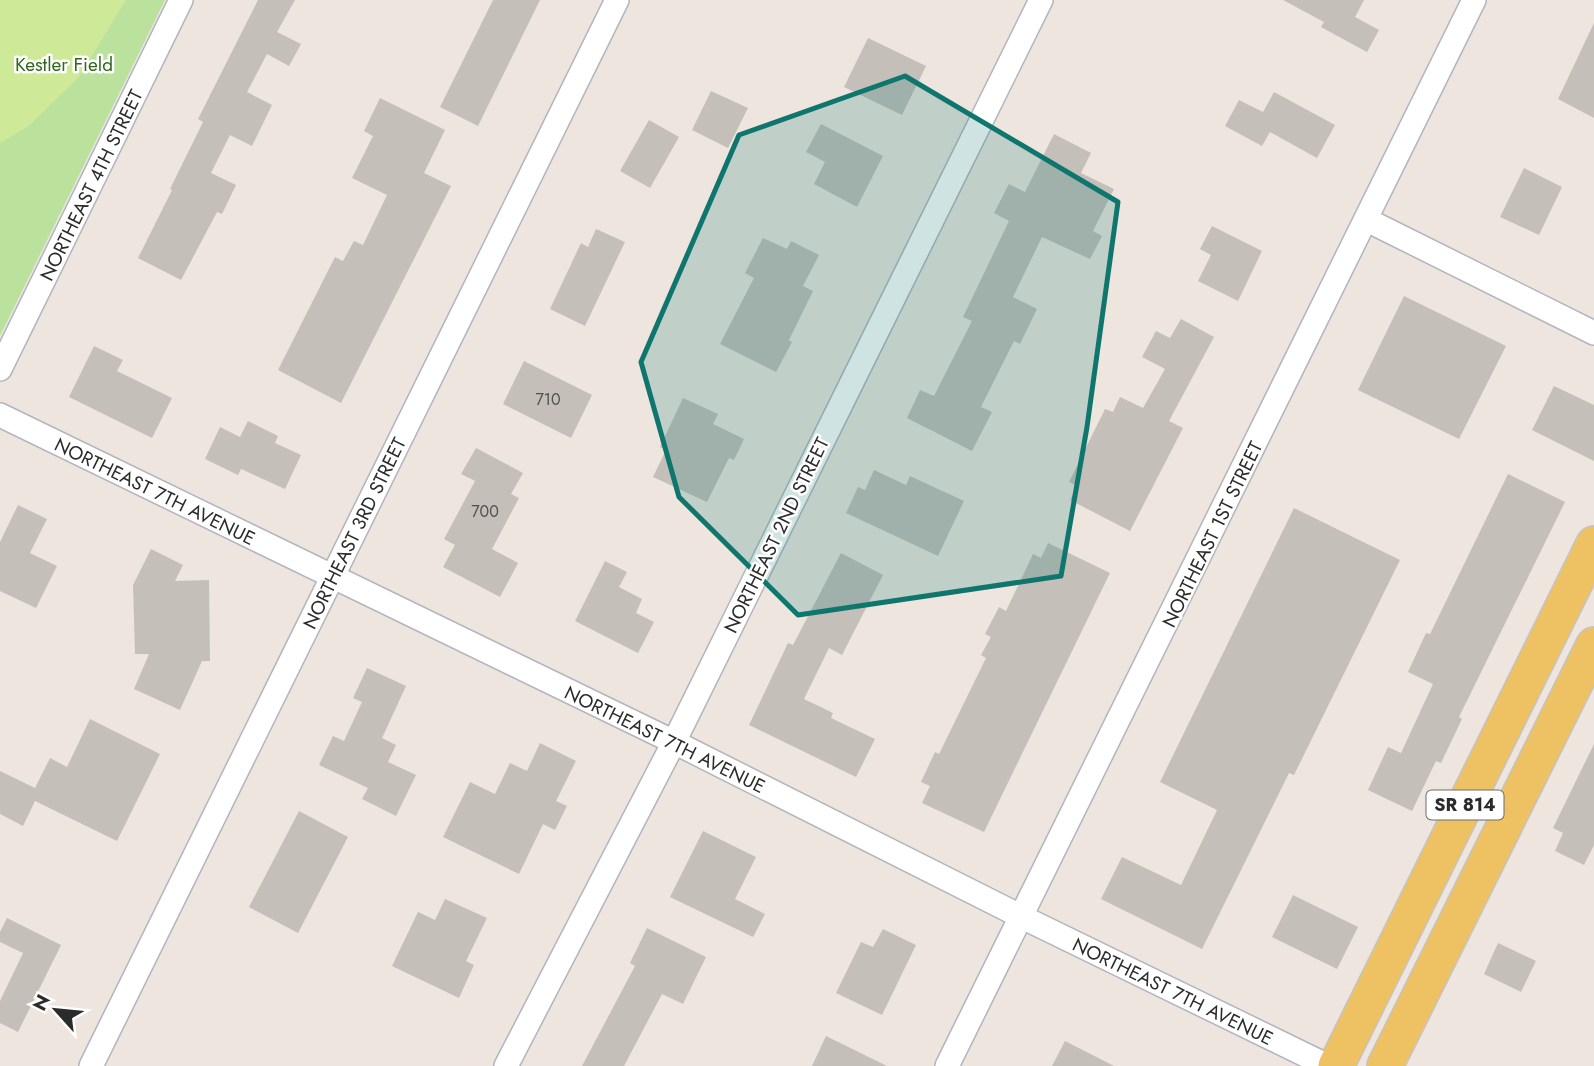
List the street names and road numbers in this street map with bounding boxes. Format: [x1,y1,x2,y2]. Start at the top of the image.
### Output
street label: NORTHEAST 4TH STREET [33,85,150,285]
street label: NORTHEAST 7TH AVENUE [50,431,260,552]
street label: NORTHEAST 3RD STREET [296,433,413,634]
street label: NORTHEAST 2ND STREET [717,433,836,638]
street label: NORTHEAST 1ST STREET [1156,437,1269,632]
street label: NORTHEAST 7TH AVENUE [560,679,770,800]
road number: SR 814 [1426,790,1504,820]
street label: NORTHEAST 7TH AVENUE [1068,931,1278,1052]

